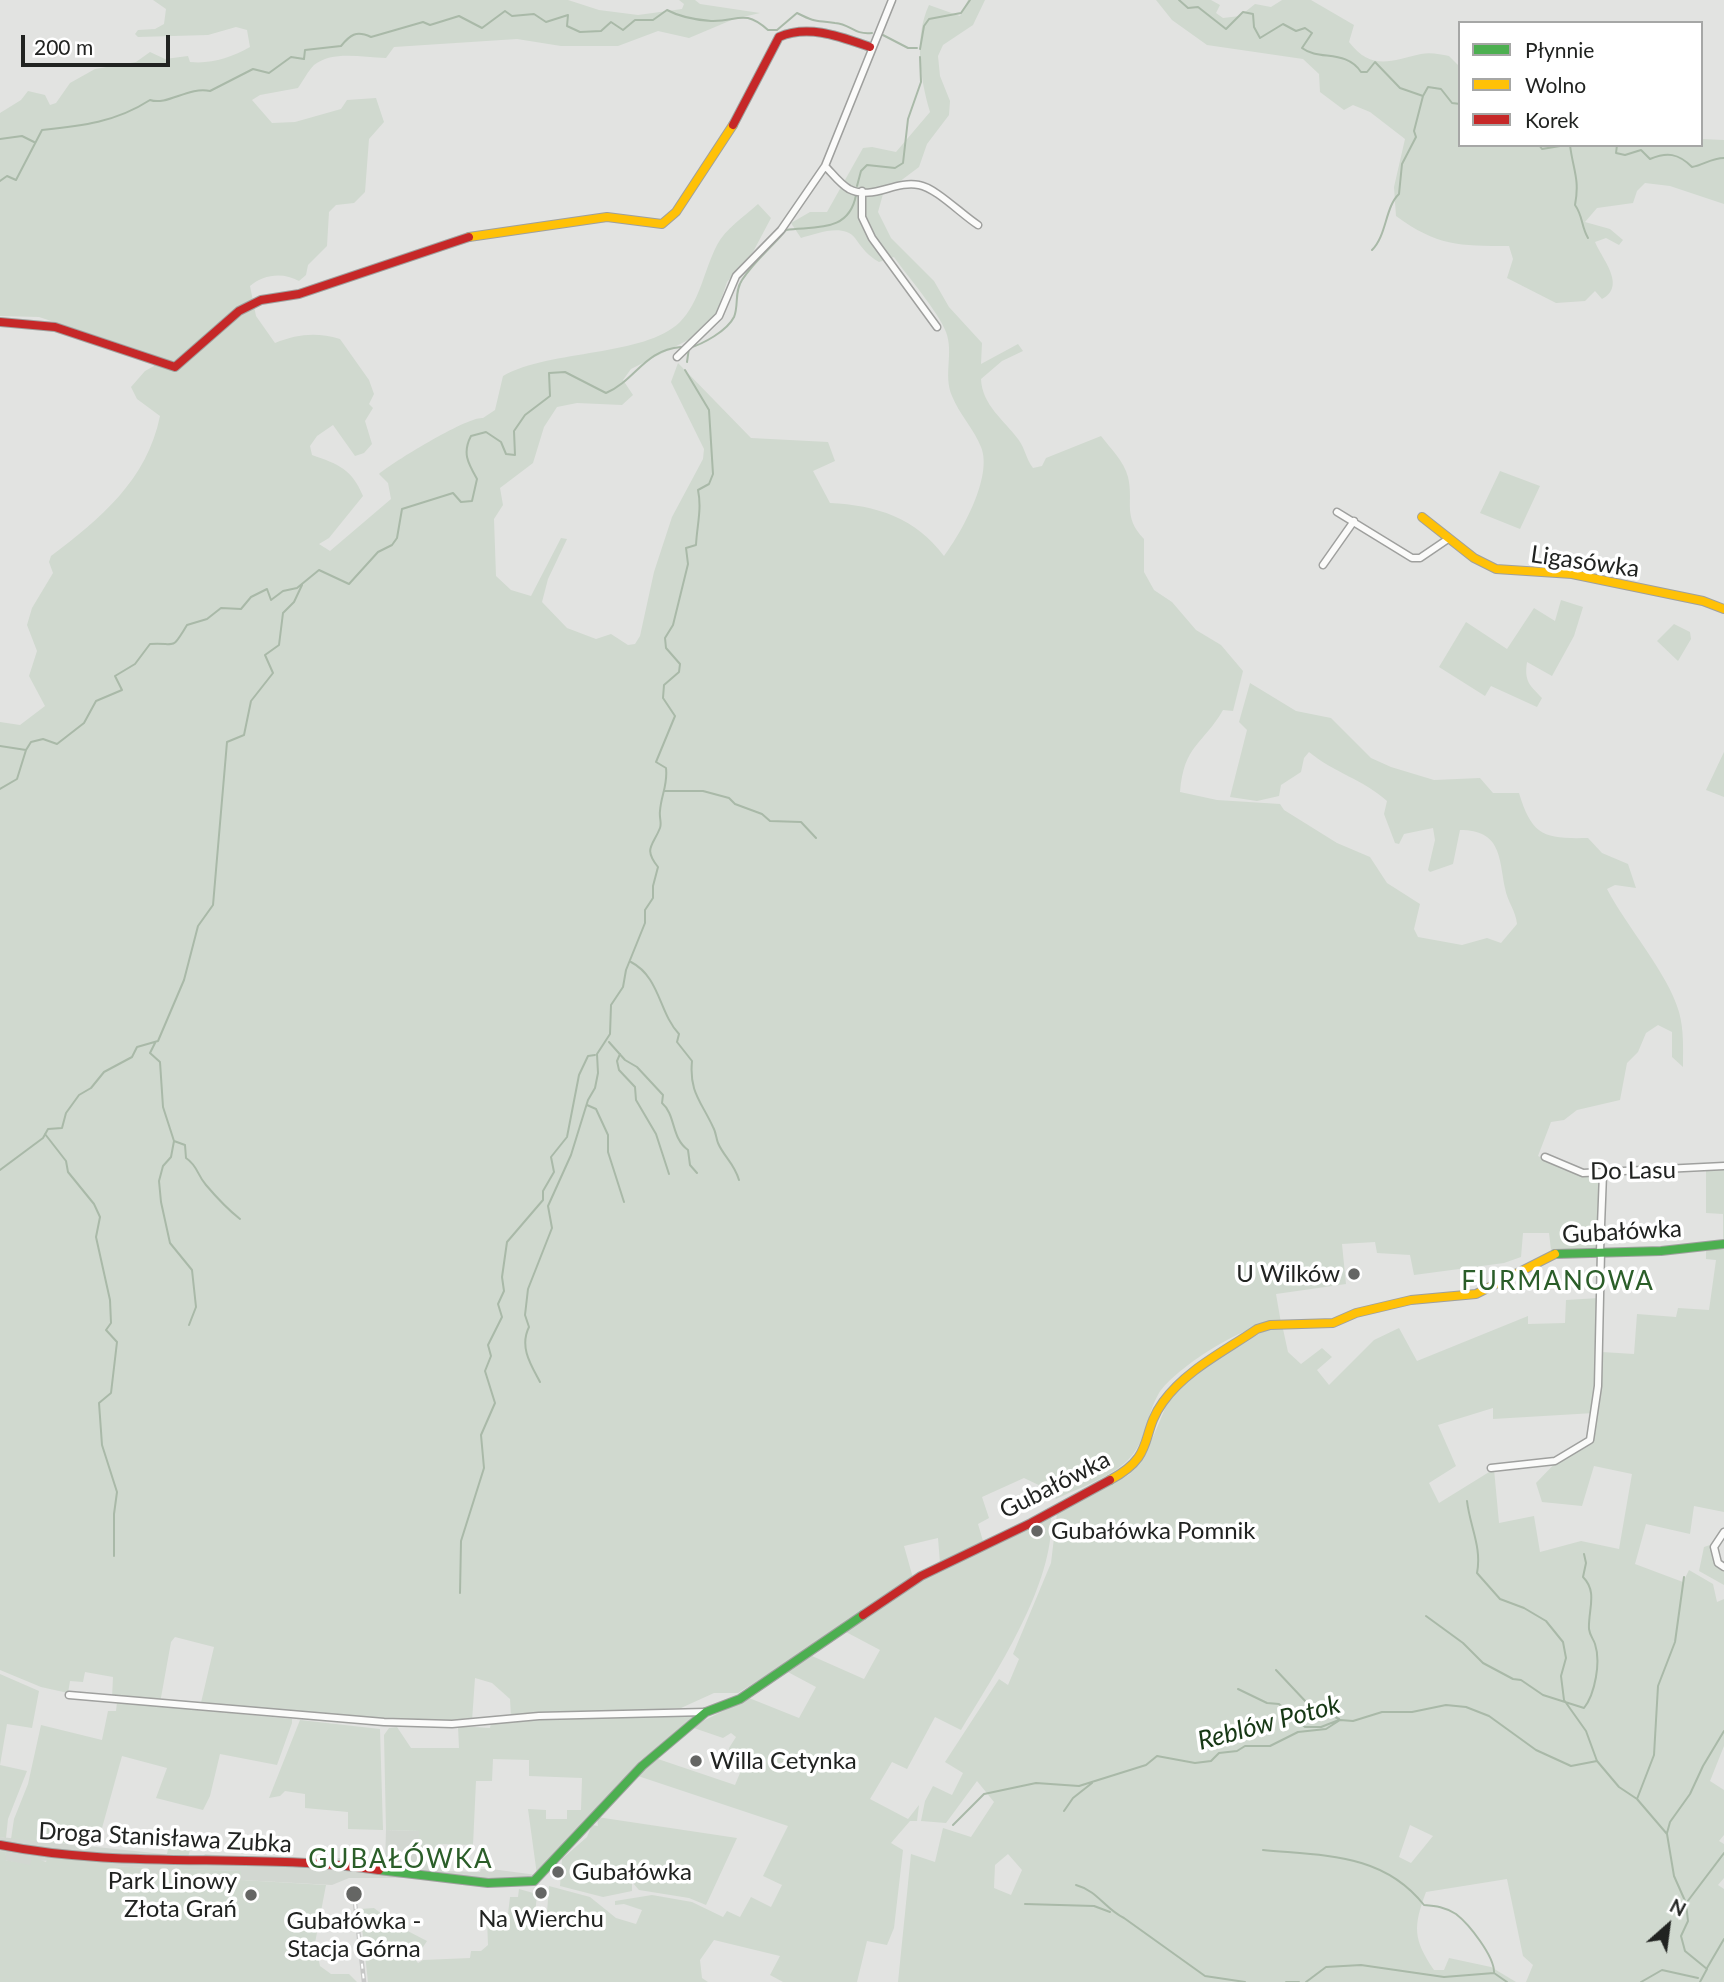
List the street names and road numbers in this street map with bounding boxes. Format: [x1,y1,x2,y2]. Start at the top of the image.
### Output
street label: Ligasówka [1529,540,1641,584]
street label: Do Lasu [1590,1156,1676,1186]
street label: Gubałówka [1561,1214,1683,1250]
street label: Gubałówka [995,1445,1115,1525]
street label: Droga Stanisława Zubka [38,1817,292,1859]

